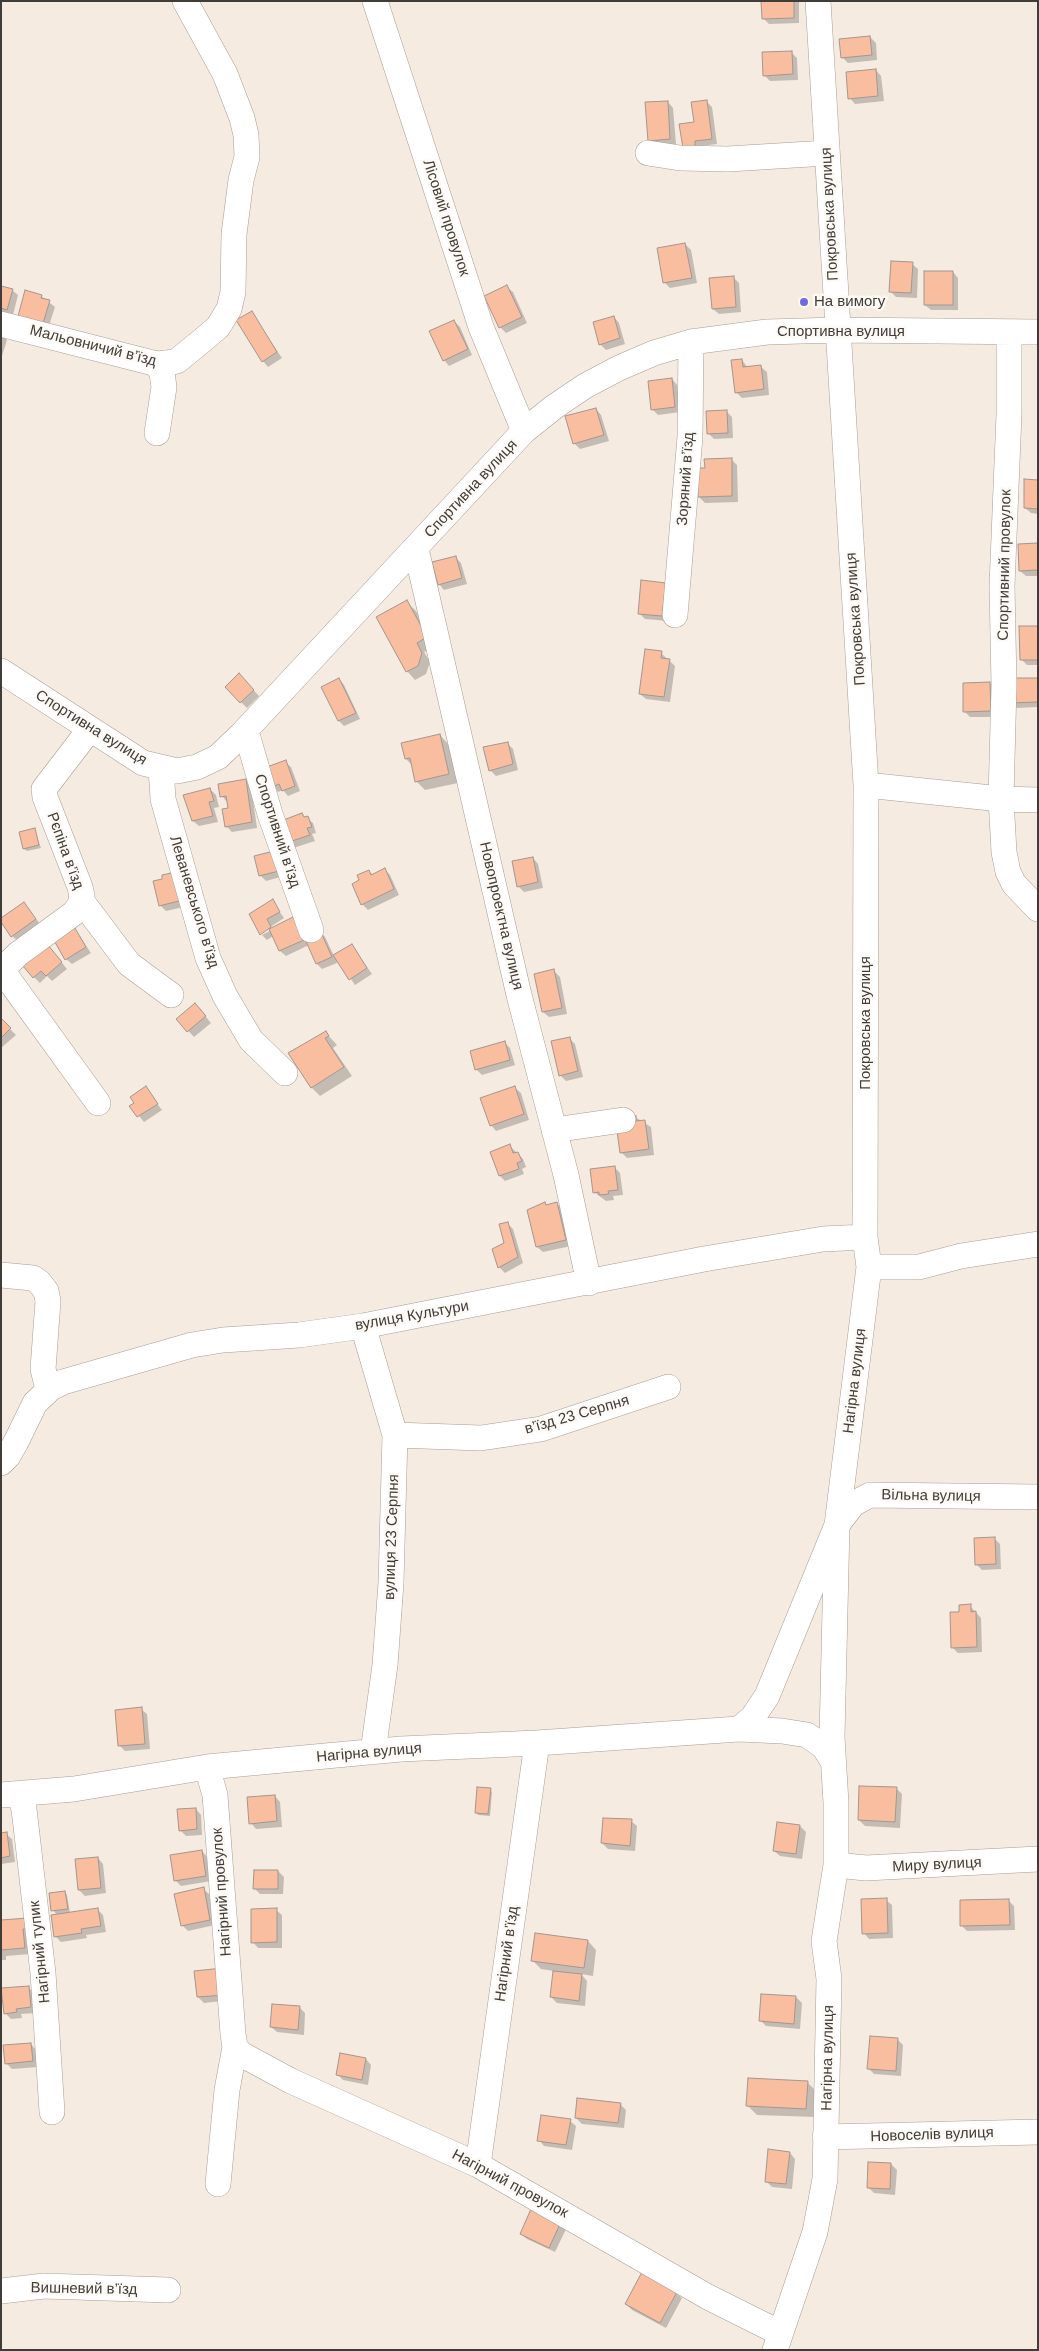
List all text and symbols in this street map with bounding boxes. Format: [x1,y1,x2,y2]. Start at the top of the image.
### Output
street label: Покровська вулиця [818,147,842,281]
street label: Лісовий провулок [419,157,473,279]
place label: На вимогу [814,293,885,311]
marker: На вимогу [798,296,810,308]
street label: Мальовничий в’їзд [28,322,158,370]
street label: Спортивна вулиця [777,323,905,341]
street label: Зоряний в’їзд [674,432,698,526]
street label: Спортивна вулиця [421,436,521,542]
street label: Спортивний провулок [995,489,1015,641]
street label: Покровська вулиця [842,552,870,686]
street label: Спортивна вулиця [32,686,150,770]
street label: Спортивний в’їзд [250,772,304,890]
street label: Рєпіна в’їзд [43,810,87,892]
street label: Леваневського в’їзд [165,834,223,970]
street label: Новопроектна вулиця [475,840,527,992]
street label: Покровська вулиця [857,956,875,1090]
street label: вулиця Культури [354,1297,470,1335]
street label: Нагірна вулиця [840,1327,870,1435]
street label: в’їзд 23 Серпня [523,1391,631,1439]
street label: вулиця 23 Серпня [381,1474,403,1600]
street label: Вільна вулиця [881,1486,981,1506]
street label: Нагірна вулиця [316,1739,422,1767]
street label: Нагірний провулок [209,1827,235,1957]
street label: Миру вулиця [892,1854,982,1876]
street label: Нагірний тупик [26,1900,54,2004]
street label: Нагірний в’їзд [491,1905,523,2003]
street label: Нагірна вулиця [818,2005,838,2111]
street label: Новоселів вулиця [870,2124,994,2146]
street label: Нагірний провулок [449,2146,571,2222]
street label: Вишневий в’їзд [30,2279,138,2299]

